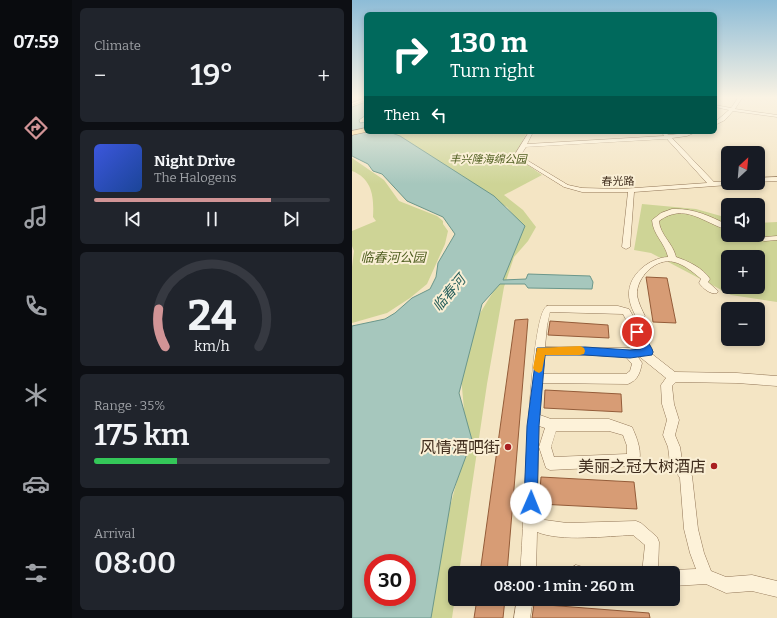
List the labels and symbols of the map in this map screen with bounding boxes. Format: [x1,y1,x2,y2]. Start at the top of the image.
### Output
north arrow [721,146,765,190]
park label: 丰兴隆海绵公园 [450,153,528,166]
street label: 春光路 [601,175,635,188]
park label: 临春河公园 [360,250,427,265]
water label: 临春河 [429,269,471,315]
pin [620,315,654,349]
place label: 风情酒吧街 [420,438,500,457]
marker: 风情酒吧街 [503,442,513,452]
place label: 美丽之冠大树酒店 [578,457,706,476]
marker: 美丽之冠大树酒店 [709,461,719,471]
position arrow [510,482,552,524]
speed limit sign: 30 [364,554,416,606]

